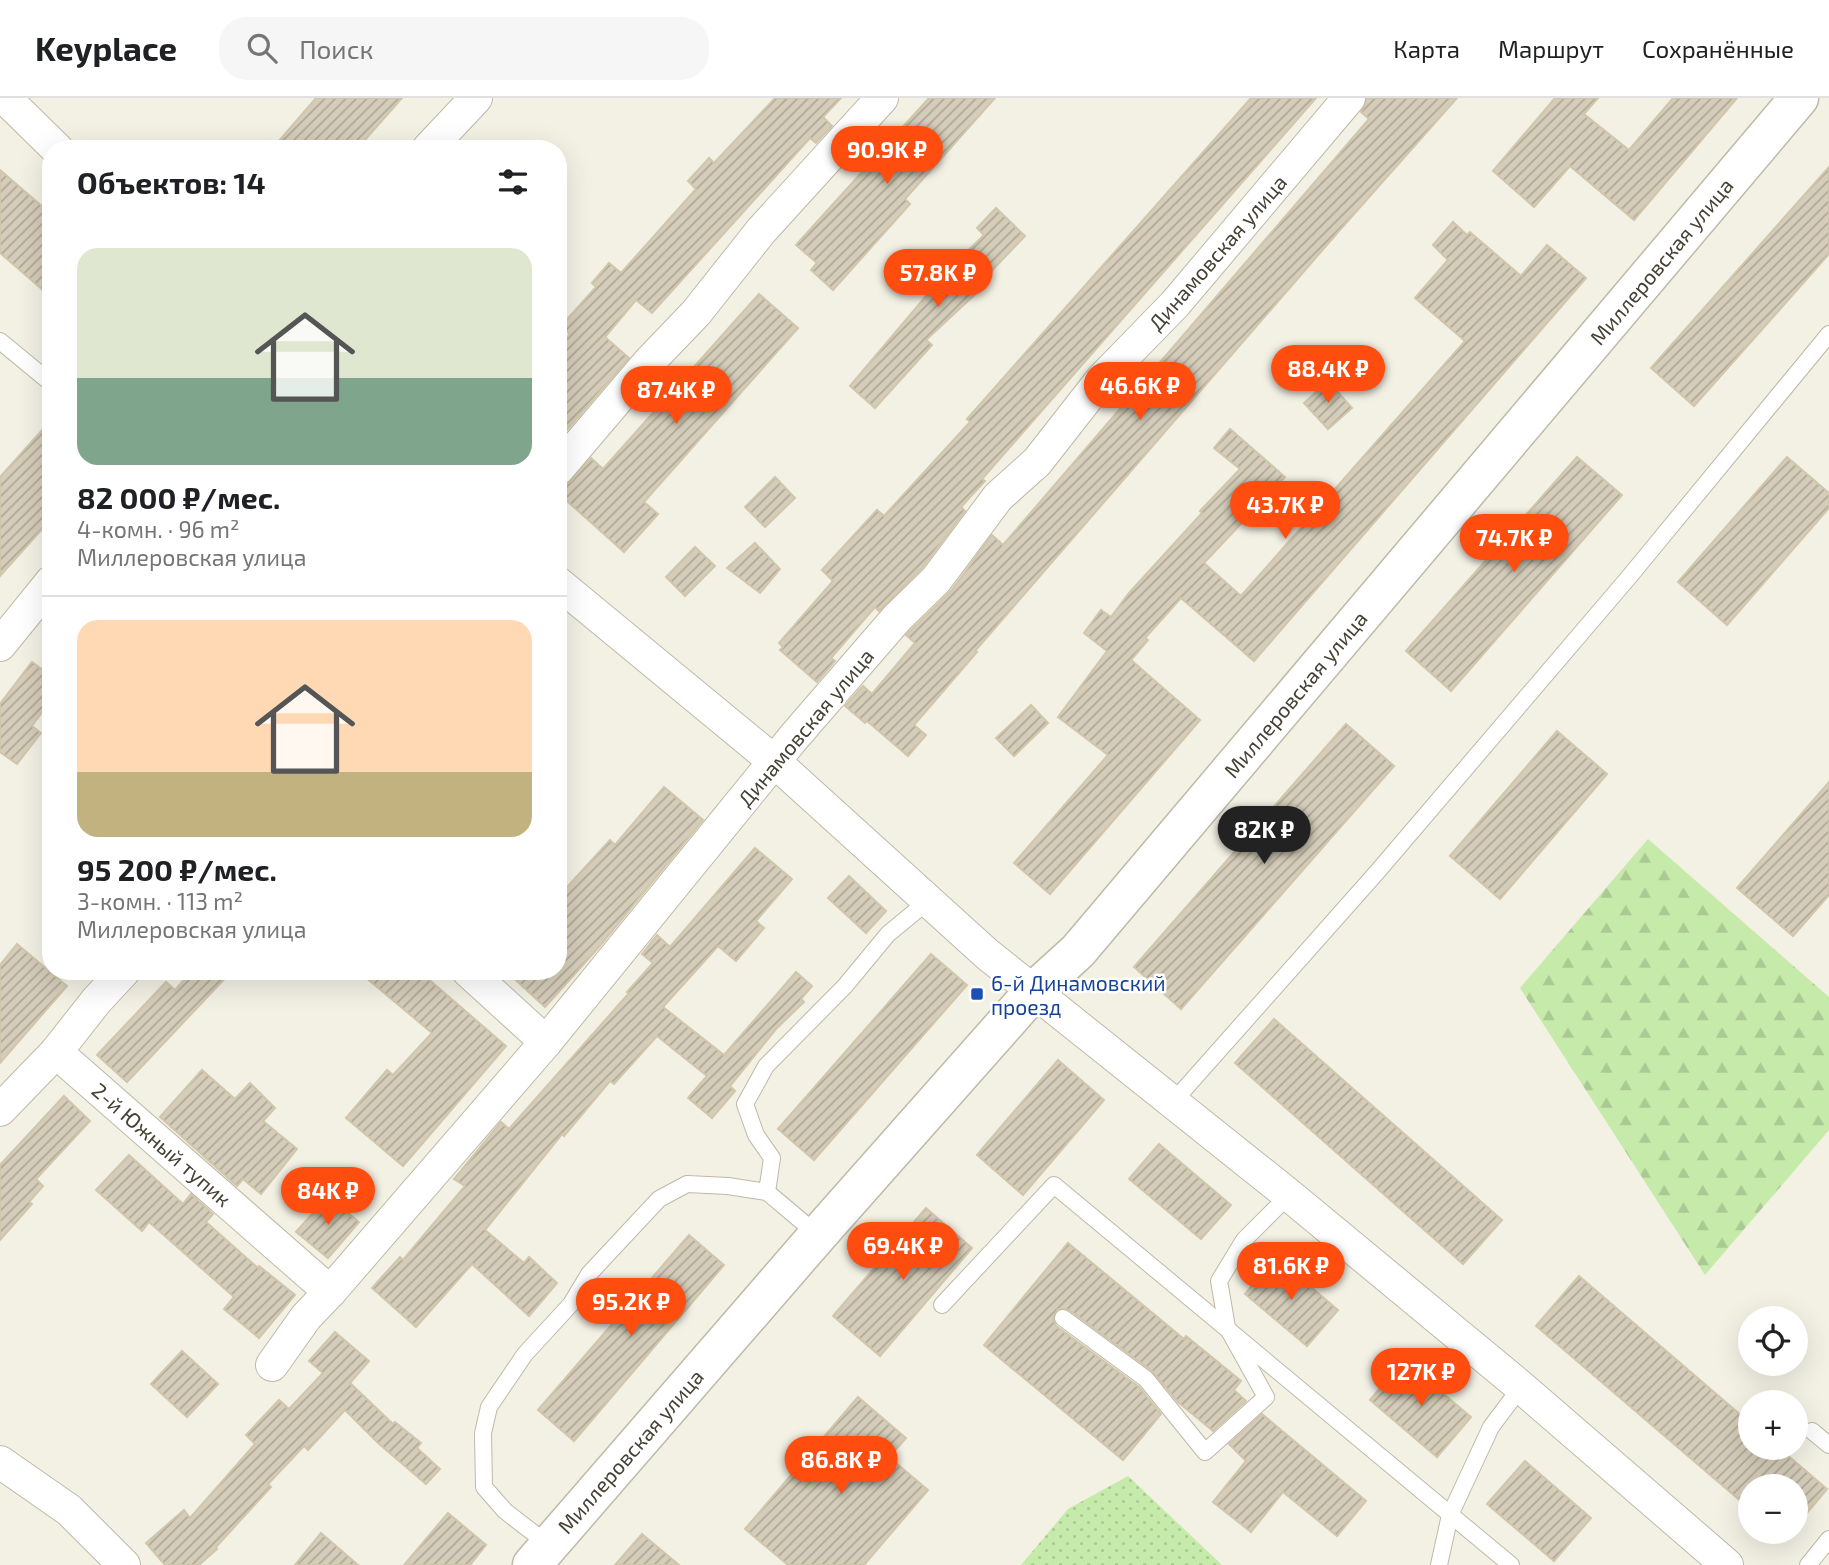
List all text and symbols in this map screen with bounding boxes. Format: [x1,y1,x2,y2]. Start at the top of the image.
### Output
search box [219,17,709,80]
text: Keyplace [35,28,177,68]
icon: search [243,29,281,67]
text: Поиск [299,33,373,64]
text: Карта [1393,34,1460,63]
text: Маршрут [1498,34,1604,63]
text: Сохранённые [1642,34,1794,63]
pin: 90.9K ₽ [822,126,952,186]
text: 90.9K ₽ [847,135,927,163]
icon: filters [494,163,532,201]
text: Объектов: 14 [77,164,266,200]
street label: Динамовская улица [1143,169,1292,336]
street label: Миллеровская улица [1584,173,1739,350]
pin: 57.8K ₽ [873,250,1003,309]
text: 57.8K ₽ [900,258,976,286]
icon: home [242,294,368,420]
pin: 88.4K ₽ [1263,345,1393,405]
text: 88.4K ₽ [1287,354,1369,382]
pin: 46.6K ₽ [1075,362,1205,422]
pin: 87.4K ₽ [611,366,741,426]
text: 46.6K ₽ [1100,371,1180,399]
text: 87.4K ₽ [637,375,715,403]
text: 82 000 ₽/мес. [77,479,280,515]
pin: 43.7K ₽ [1220,482,1350,541]
text: 43.7K ₽ [1246,490,1324,518]
pin: 74.7K ₽ [1449,514,1579,574]
text: 4-комн. · 96 m² [77,515,240,543]
text: 74.7K ₽ [1476,523,1552,551]
text: Миллеровская улица [77,543,306,571]
street label: Миллеровская улица [1218,606,1373,783]
street label: Динамовская улица [732,643,879,811]
icon: home [242,666,368,792]
pin: 82K ₽ [1215,806,1313,866]
text: 82K ₽ [1234,815,1294,843]
text: 95 200 ₽/мес. [77,851,277,887]
text: 3-комн. · 113 m² [77,887,243,915]
text: Миллеровская улица [77,915,306,943]
place label: 6-й Динамовский проезд [991,970,1166,1019]
marker: 6-й Динамовский проезд [969,986,985,1002]
street label: 2-й Южный тупик [87,1077,237,1212]
pin: 84K ₽ [279,1168,377,1227]
text: 84K ₽ [297,1176,359,1204]
pin: 69.4K ₽ [838,1222,968,1282]
text: 69.4K ₽ [863,1231,943,1259]
pin: 81.6K ₽ [1226,1242,1356,1302]
text: 81.6K ₽ [1253,1251,1329,1279]
pin: 95.2K ₽ [566,1278,696,1338]
text: 95.2K ₽ [592,1287,670,1315]
map controls [1738,1306,1808,1544]
button: locate [1738,1306,1808,1376]
pin: 127K ₽ [1364,1348,1478,1408]
text: 127K ₽ [1387,1357,1455,1385]
street label: Миллеровская улица [552,1364,709,1539]
button: + [1738,1390,1808,1460]
pin: 86.8K ₽ [776,1436,906,1496]
text: 86.8K ₽ [801,1445,881,1473]
button: − [1738,1474,1808,1544]

